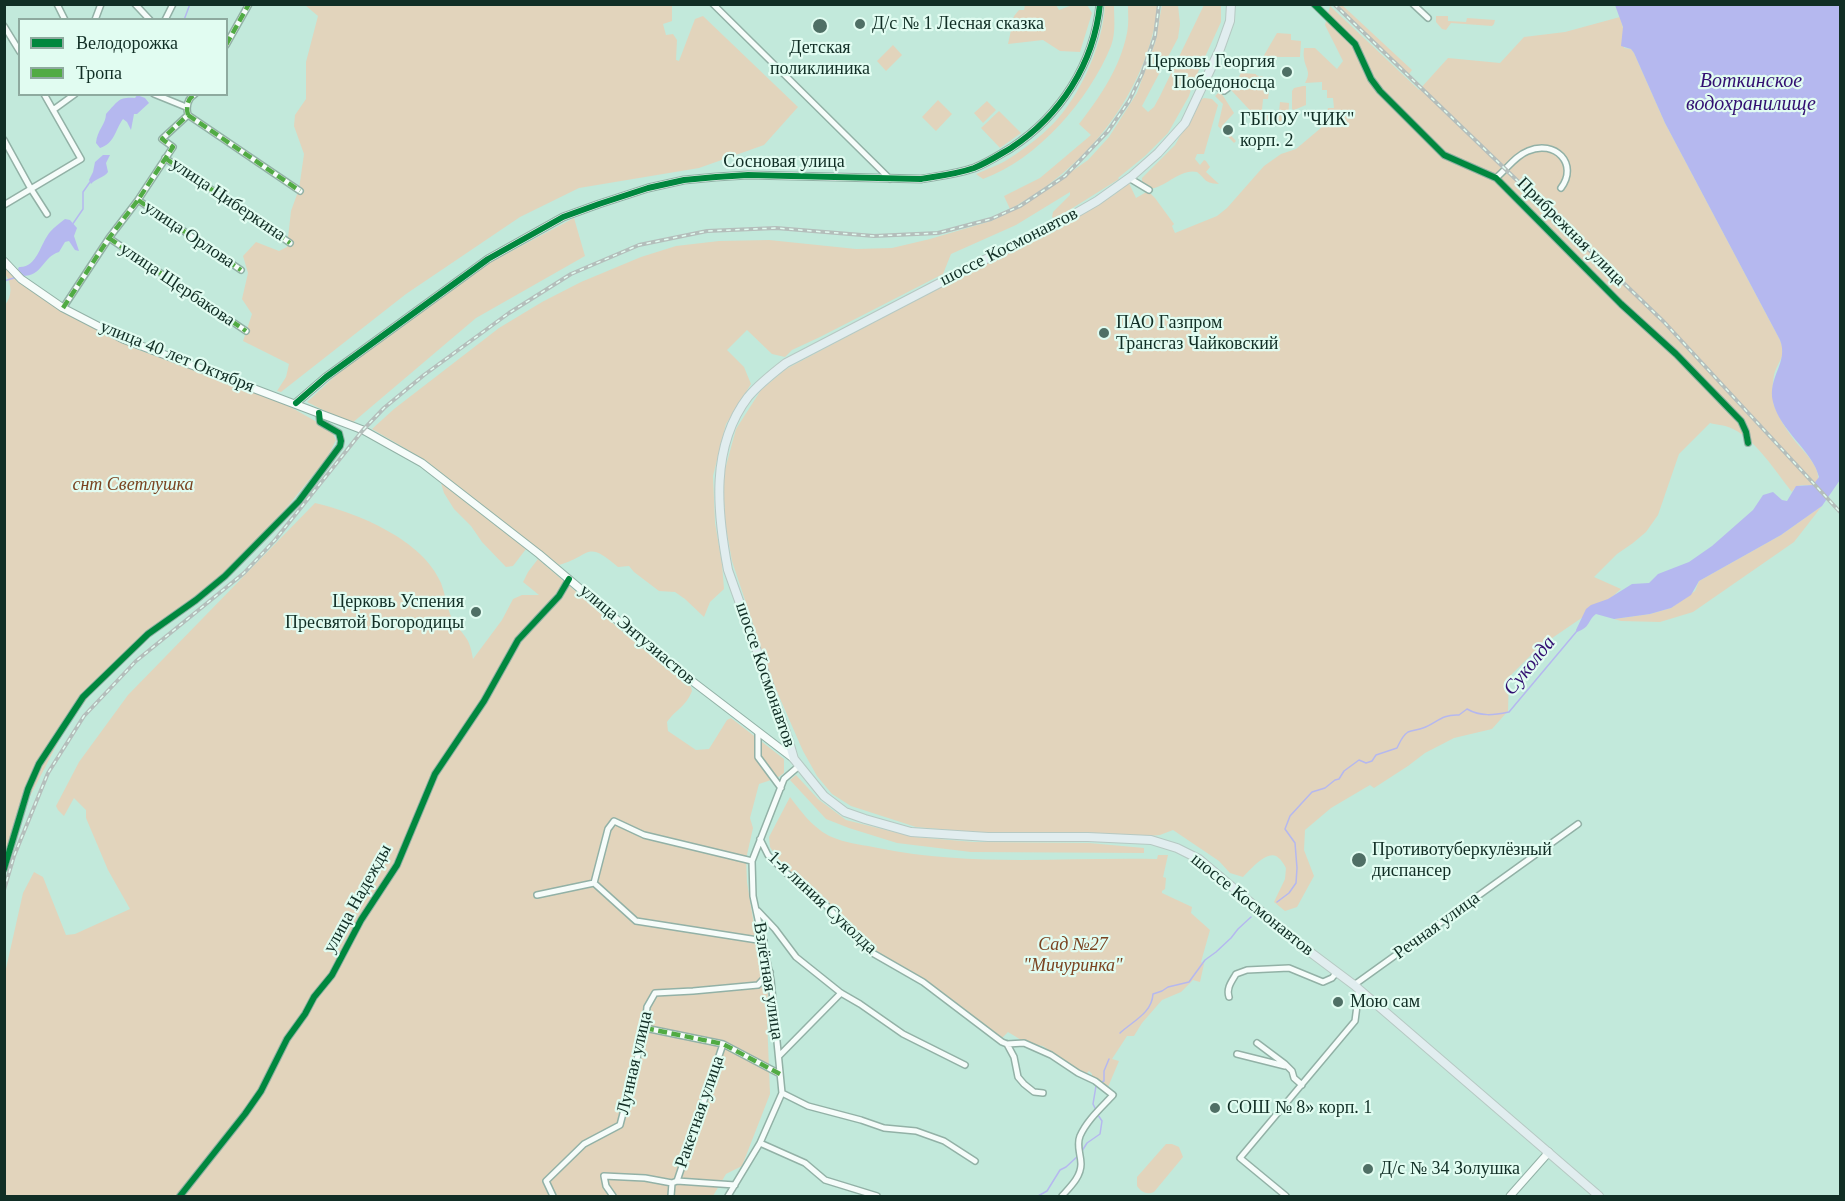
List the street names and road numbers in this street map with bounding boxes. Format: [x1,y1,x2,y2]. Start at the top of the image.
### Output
street label: Сосновая улица [723,151,845,173]
street label: улица Циберкина [167,154,289,246]
street label: Прибрежная улица [1512,173,1630,291]
street label: улица Орлова [139,197,239,273]
street label: шоссе Космонавтов [936,203,1082,291]
street label: улица Щербакова [115,238,239,332]
street label: улица 40 лет Октября [97,316,257,398]
street label: улица Энтузиастов [575,580,699,690]
street label: шоссе Космонавтов [730,600,800,750]
street label: улица Надежды [319,841,397,957]
street label: 1-я линия Суколда [763,847,881,959]
street label: шоссе Космонавтов [1186,849,1318,961]
street label: Речная улица [1390,888,1484,964]
street label: Взлётная улица [748,921,788,1041]
street label: Лунная улица [613,1009,657,1117]
street label: Ракетная улица [671,1053,729,1171]

